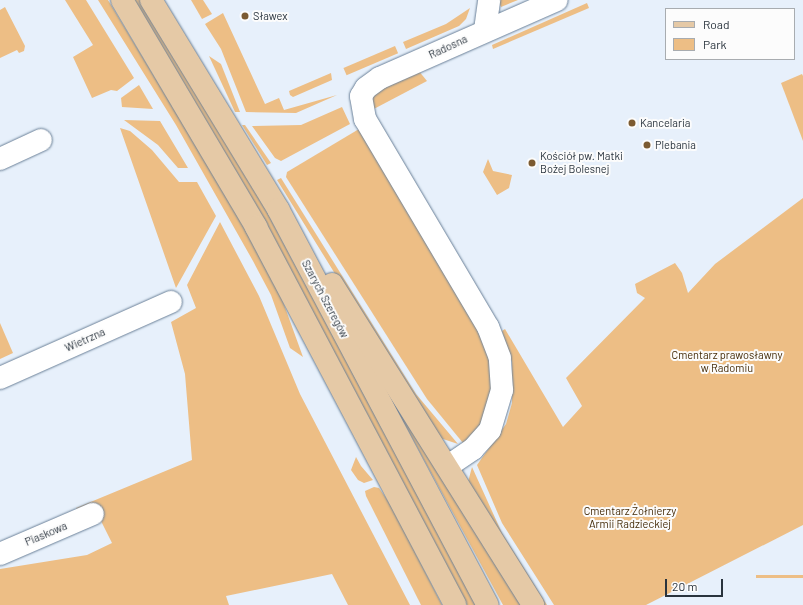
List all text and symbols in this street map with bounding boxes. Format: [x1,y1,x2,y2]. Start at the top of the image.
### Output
legend [665,8,795,60]
place label: Sławex [253,9,287,23]
marker: Sławex [240,11,250,21]
text: Road [703,17,730,31]
street label: Radosna [427,32,469,62]
text: Park [703,37,727,51]
place label: Kancelaria [640,116,690,130]
marker: Kancelaria [627,118,637,128]
place label: Plebania [655,138,696,152]
marker: Plebania [642,140,652,150]
place label: Kościół pw. Matki Bożej Bolesnej [540,150,623,176]
marker: Kościół pw. Matki Bożej Bolesnej [527,158,537,168]
street label: Szarych Szeregów [299,258,351,340]
street label: Wietrzna [63,325,107,355]
park label: Cmentarz prawosławny w Radomiu [671,349,783,375]
park label: Cmentarz Żołnierzy Armii Radzieckiej [584,505,676,531]
street label: Piaskowa [23,519,69,549]
scale bar [667,571,725,597]
text: 20 m [672,579,698,593]

